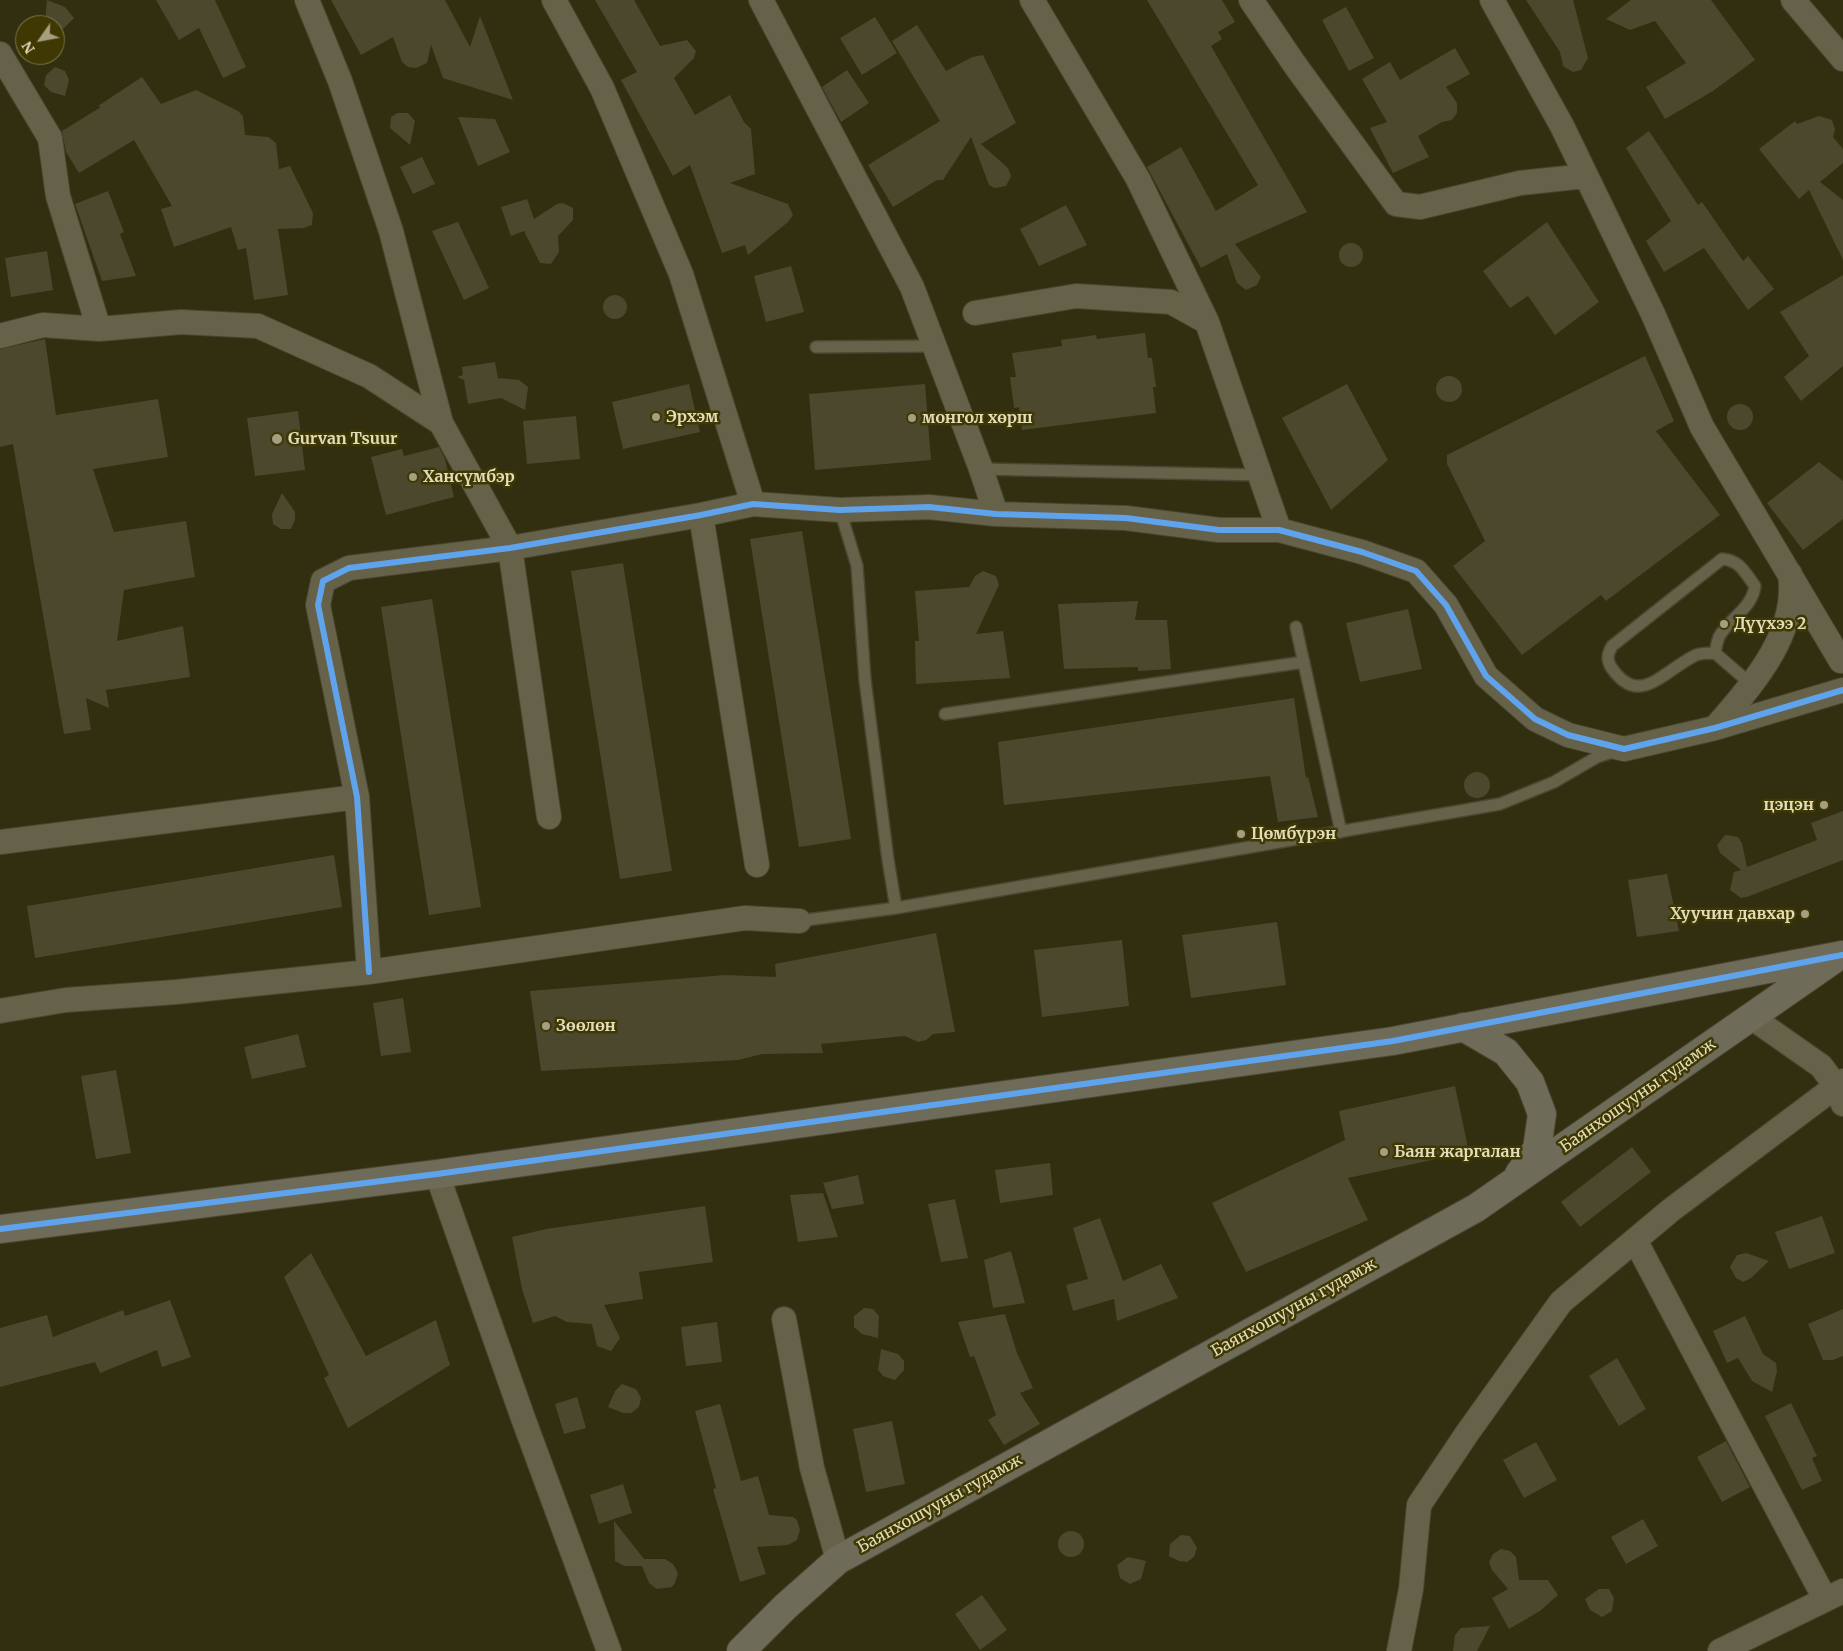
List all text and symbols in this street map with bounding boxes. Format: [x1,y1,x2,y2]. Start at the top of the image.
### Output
north arrow [15,15,65,65]
text: N [18,38,39,57]
place label: Эрхэм [666,407,719,427]
place label: монгол хөрш [922,408,1033,428]
marker: Эрхэм [650,411,662,423]
marker: монгол хөрш [906,412,918,424]
place label: Gurvan Tsuur [288,429,397,449]
marker: Gurvan Tsuur [270,432,284,446]
place label: Хансүмбэр [423,467,515,487]
marker: Хансүмбэр [407,471,419,483]
place label: Дүүхээ 2 [1734,614,1806,634]
marker: Дүүхээ 2 [1718,618,1730,630]
place label: цэцэн [1763,795,1814,815]
marker: цэцэн [1818,799,1830,811]
place label: Цөмбүрэн [1251,824,1336,844]
marker: Цөмбүрэн [1235,828,1247,840]
place label: Хуучин давхар [1670,904,1795,924]
marker: Хуучин давхар [1799,908,1811,920]
place label: Зөөлөн [556,1016,616,1036]
marker: Зөөлөн [540,1020,552,1032]
street label: Баянхошууны гудамж [1556,1035,1720,1157]
place label: Баян жаргалан [1394,1142,1521,1162]
marker: Баян жаргалан [1378,1146,1390,1158]
street label: Баянхошууны гудамж [1208,1255,1380,1361]
street label: Баянхошууны гудамж [854,1451,1026,1557]

